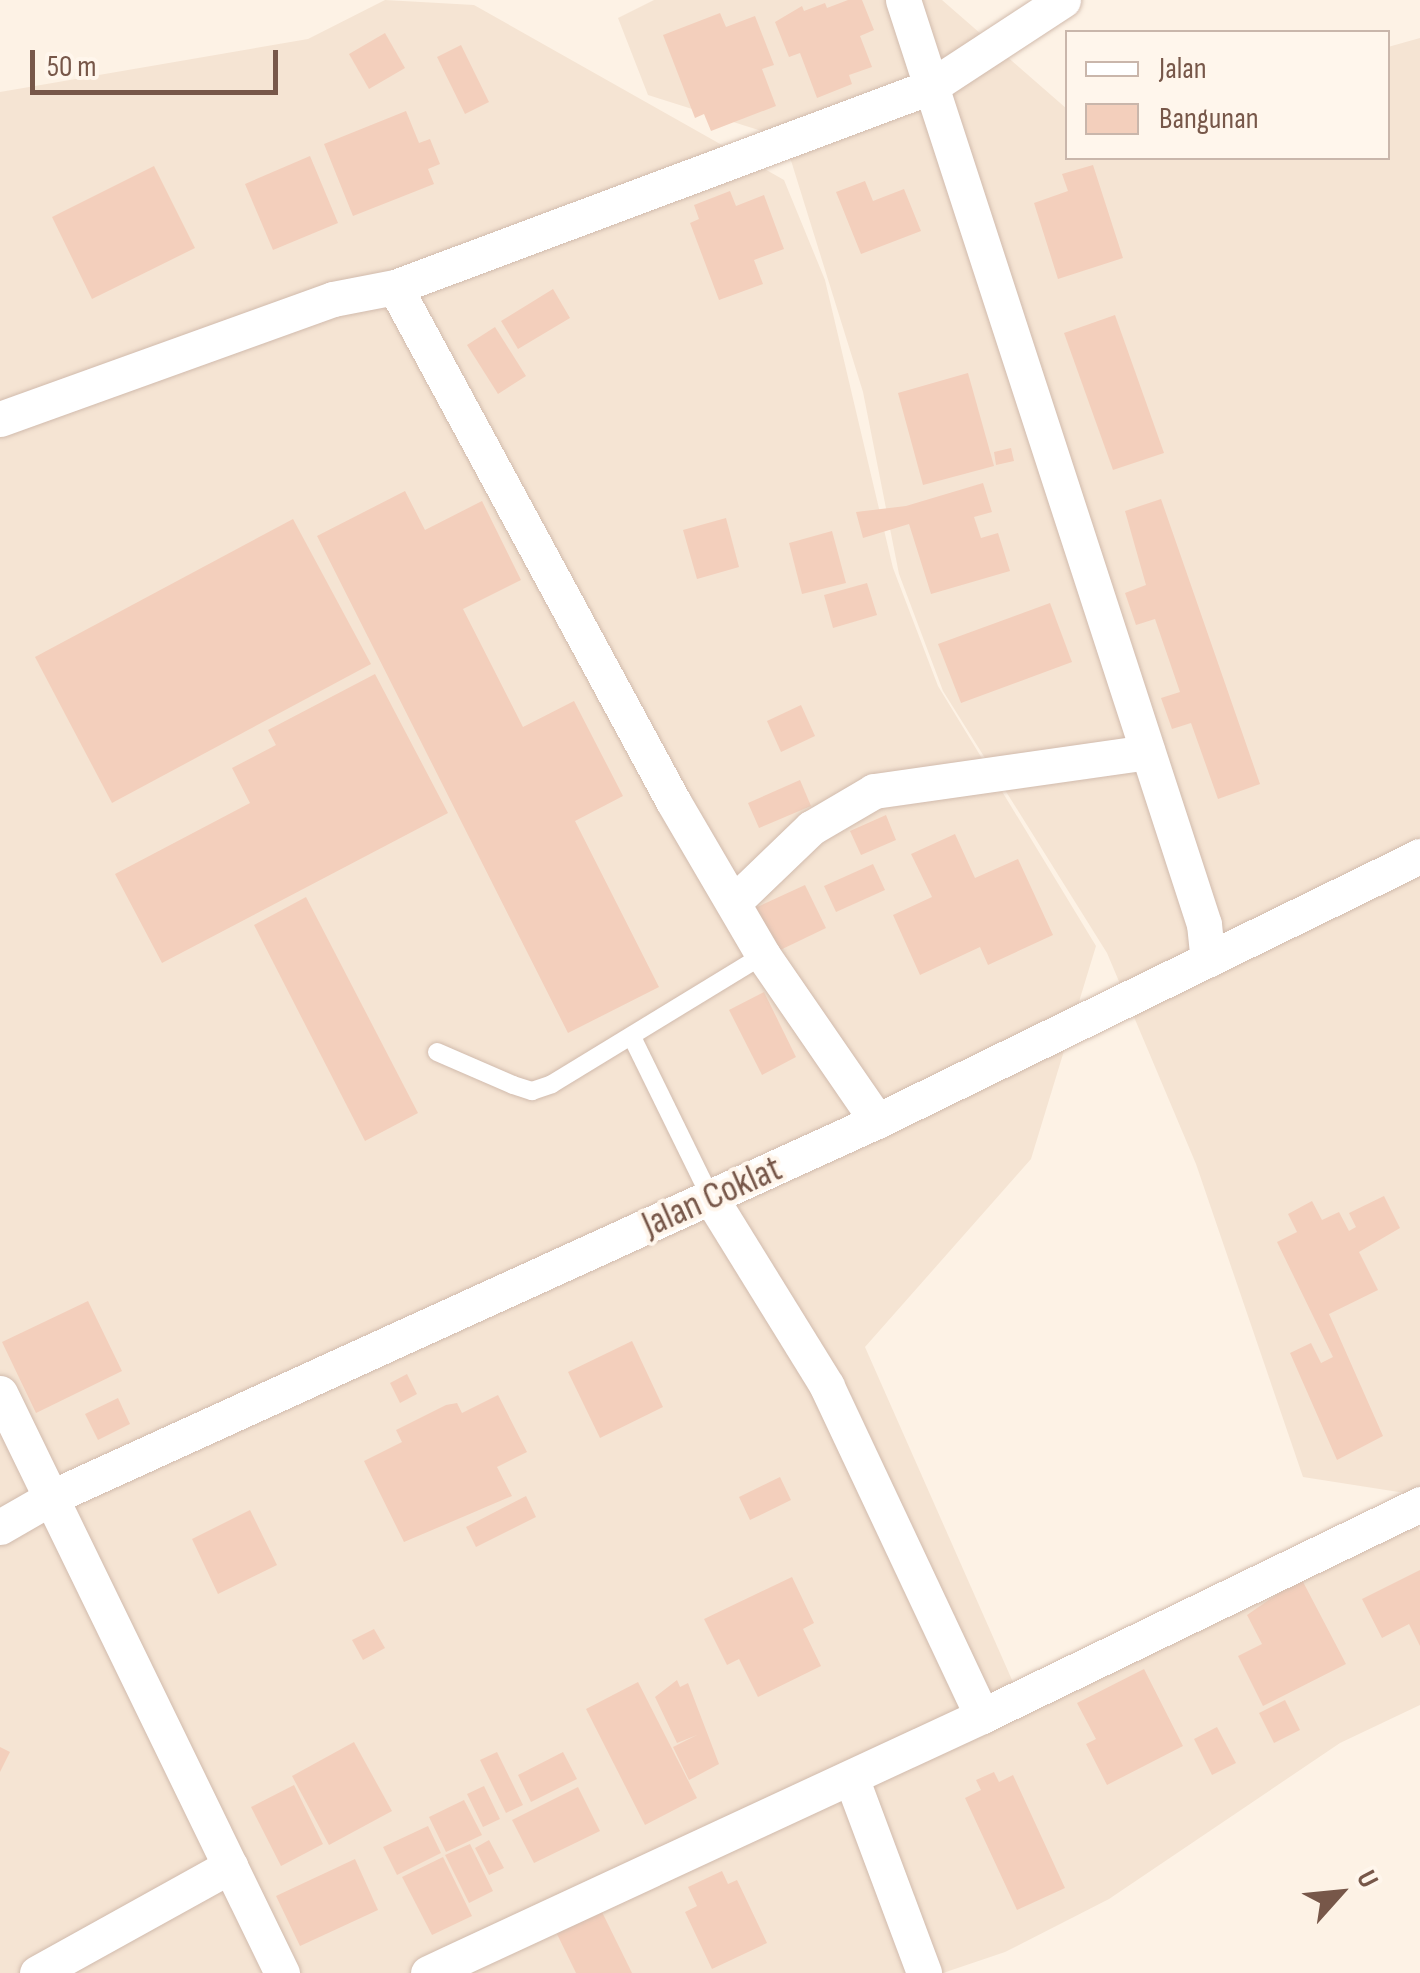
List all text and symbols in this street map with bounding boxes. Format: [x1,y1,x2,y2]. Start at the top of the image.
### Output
scale bar [35,30,282,92]
legend [1065,30,1390,160]
text: 50 m [47,49,96,85]
text: Jalan [1159,51,1207,87]
text: Bangunan [1159,101,1259,137]
street label: Jalan Coklat [635,1146,789,1248]
north arrow [1290,1843,1390,1943]
text: U [1349,1865,1385,1893]

